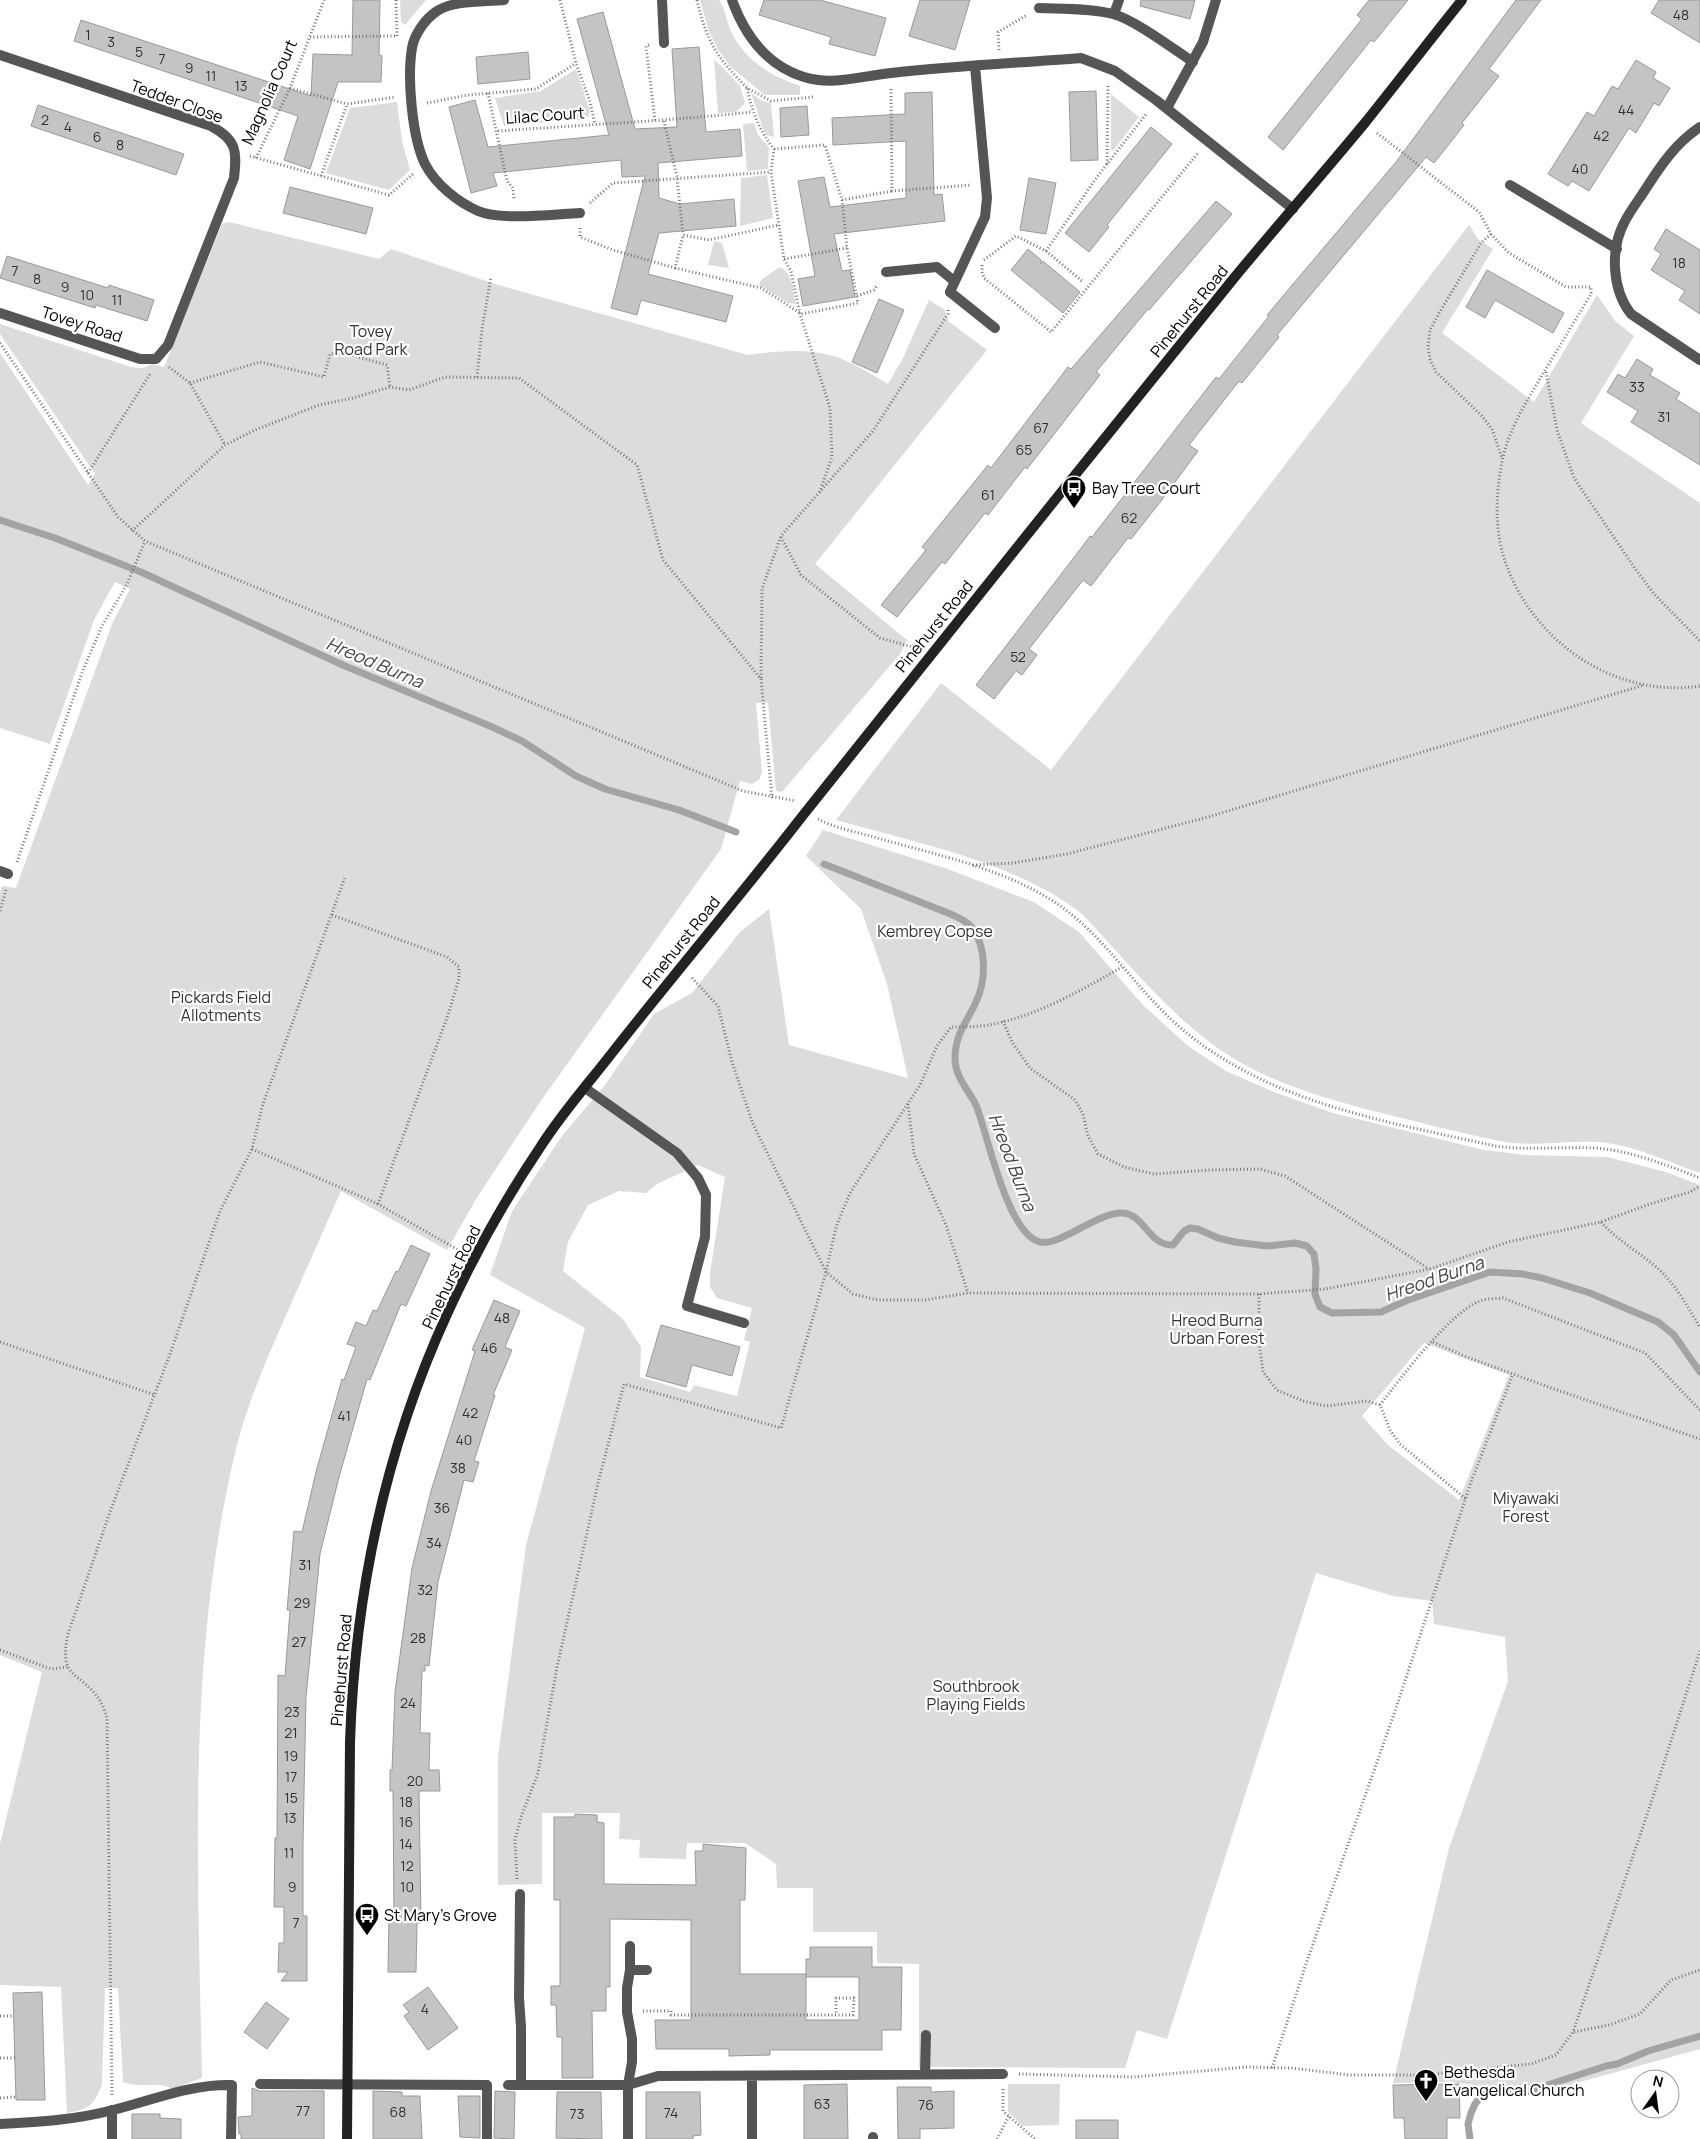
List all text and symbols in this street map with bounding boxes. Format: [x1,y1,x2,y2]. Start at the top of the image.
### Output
house number: 48 [1673,5,1689,24]
house number: 1 [85,25,91,44]
house number: 3 [107,32,115,51]
street label: Magnolia Court [236,36,302,148]
house number: 5 [135,42,143,61]
house number: 7 [158,49,166,68]
house number: 9 [185,58,193,77]
house number: 11 [206,66,216,85]
street label: Tedder Close [128,74,226,128]
house number: 13 [234,76,248,95]
house number: 44 [1618,100,1634,119]
street label: Lilac Court [505,101,585,129]
house number: 2 [41,110,49,129]
house number: 4 [64,117,72,136]
house number: 42 [1593,126,1609,145]
house number: 6 [93,127,101,146]
house number: 8 [116,135,124,154]
house number: 40 [1572,159,1588,178]
house number: 18 [1672,253,1686,272]
street label: Pinehurst Road [1145,260,1233,362]
house number: 7 [11,261,19,280]
house number: 8 [33,269,41,288]
house number: 9 [61,277,69,296]
house number: 10 [80,285,94,304]
house number: 11 [112,290,122,309]
street label: Tovey Road [39,301,125,347]
park label: Tovey Road Park [334,320,409,360]
house number: 33 [1629,377,1645,396]
house number: 31 [1657,407,1671,426]
house number: 67 [1033,418,1049,437]
house number: 65 [1016,440,1032,459]
bus stop icon: Bay Tree Court [1061,475,1087,509]
place label: Bay Tree Court [1092,477,1201,499]
house number: 61 [981,485,995,504]
house number: 62 [1121,508,1137,527]
street label: Pinehurst Road [890,575,978,677]
water label: Hreod Burna [323,631,428,694]
house number: 52 [1010,647,1026,666]
street label: Pinehurst Road [637,891,725,993]
park label: Kembrey Copse [877,920,993,942]
park label: Pickards Field Allotments [171,986,271,1026]
water label: Hreod Burna [983,1110,1043,1215]
street label: Pinehurst Road [416,1222,486,1332]
water label: Hreod Burna [1381,1250,1488,1306]
house number: 48 [494,1308,510,1327]
park label: Hreod Burna Urban Forest [1169,1309,1265,1349]
house number: 46 [481,1338,497,1357]
house number: 42 [462,1403,478,1422]
house number: 41 [337,1406,351,1425]
house number: 40 [456,1430,472,1449]
house number: 38 [450,1458,466,1477]
park label: Miyawaki Forest [1493,1487,1559,1527]
house number: 36 [434,1498,450,1517]
house number: 34 [426,1533,442,1552]
house number: 31 [298,1555,312,1574]
house number: 32 [417,1580,433,1599]
house number: 29 [294,1593,310,1612]
street label: Pinehurst Road [325,1613,357,1727]
house number: 28 [410,1628,426,1647]
house number: 27 [291,1632,307,1651]
park label: Southbrook Playing Fields [927,1675,1025,1715]
house number: 24 [400,1693,416,1712]
house number: 23 [284,1702,300,1721]
house number: 21 [284,1723,298,1742]
house number: 19 [284,1746,298,1765]
house number: 17 [285,1767,297,1786]
house number: 20 [407,1771,423,1790]
house number: 15 [284,1788,298,1807]
house number: 18 [399,1792,413,1811]
house number: 13 [283,1808,297,1827]
house number: 16 [399,1812,413,1831]
house number: 14 [399,1834,413,1853]
house number: 11 [284,1843,294,1862]
house number: 12 [400,1856,414,1875]
house number: 9 [288,1877,296,1896]
house number: 10 [400,1877,414,1896]
bus stop icon: St Mary's Grove [354,1902,380,1936]
place label: St Mary's Grove [384,1904,497,1926]
house number: 7 [292,1913,300,1932]
house number: 4 [421,1999,429,2018]
place label: Bethesda Evangelical Church [1444,2061,1585,2101]
church icon: Bethesda Evangelical Church [1413,2068,1439,2102]
north arrow [1630,2069,1680,2119]
text: N [1651,2070,1665,2091]
house number: 63 [814,2094,830,2113]
house number: 76 [918,2095,934,2114]
house number: 77 [296,2101,310,2120]
house number: 68 [390,2102,406,2121]
house number: 74 [664,2103,678,2122]
house number: 73 [570,2104,584,2123]

